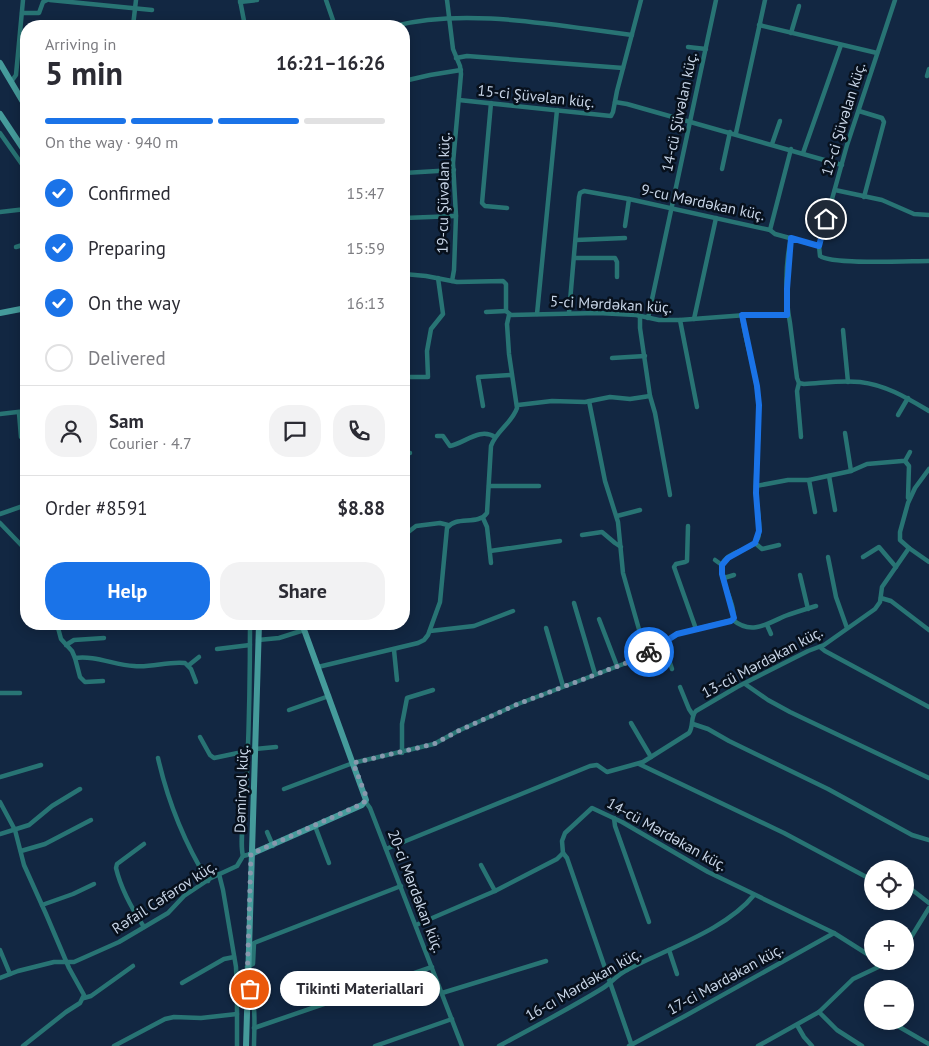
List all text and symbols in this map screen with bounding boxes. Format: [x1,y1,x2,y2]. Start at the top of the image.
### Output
text: Arriving in [45,34,116,54]
text: 16:21–16:26 [276,51,385,75]
street label: 14-cü Şüvəlan küç. [657,51,701,173]
text: 5 min [45,52,123,94]
street label: 12-ci Şüvəlan küç. [817,60,869,178]
street label: 15-ci Şüvəlan küç. [477,80,595,112]
text: On the way · 940 m [45,132,178,152]
street label: 19-cu Şüvəlan küç. [432,132,454,254]
icon: check [45,179,73,207]
street label: 9-cu Mərdəkan küç. [639,180,767,224]
text: Confirmed [88,181,171,205]
text: 15:47 [347,183,385,203]
pin [805,198,847,240]
icon: home [812,205,840,233]
icon: check [45,234,73,262]
text: Preparing [88,236,166,260]
text: 15:59 [347,238,385,258]
icon: check [45,289,73,317]
text: On the way [88,291,180,315]
street label: 5-ci Mərdəkan küç. [550,291,672,317]
text: 16:13 [347,293,385,313]
text: Delivered [88,346,166,370]
button: person [45,405,97,457]
button: chat [269,405,321,457]
button: phone [333,405,385,457]
text: Sam [109,409,144,433]
text: Courier · 4.7 [109,433,192,453]
text: Order #8591 [45,496,148,520]
text: $8.88 [337,496,385,520]
button: Help [45,562,210,620]
button: Share [220,562,385,620]
street label: 13-cü Mərdəkan küç. [698,622,826,702]
courier [624,627,674,677]
icon: bike [635,638,663,666]
street label: Dəmiryol küç. [230,745,252,833]
street label: 14-cü Mərdəkan küç. [604,793,730,875]
street label: 20-ci Mərdəkan küç. [384,827,448,955]
street label: Rəfail Cəfərov küç. [108,856,220,938]
map controls [864,860,914,1030]
button: locate [864,860,914,910]
button: + [864,920,914,970]
street label: 17-ci Mərdəkan küç. [664,939,786,1019]
street label: 16-cı Mərdəkan küç. [522,943,644,1025]
pin [229,968,271,1010]
callout: Tikinti Materiallari [280,972,440,1006]
icon: bag [236,975,264,1003]
text: Tikinti Materiallari [296,978,424,998]
button: − [864,980,914,1030]

